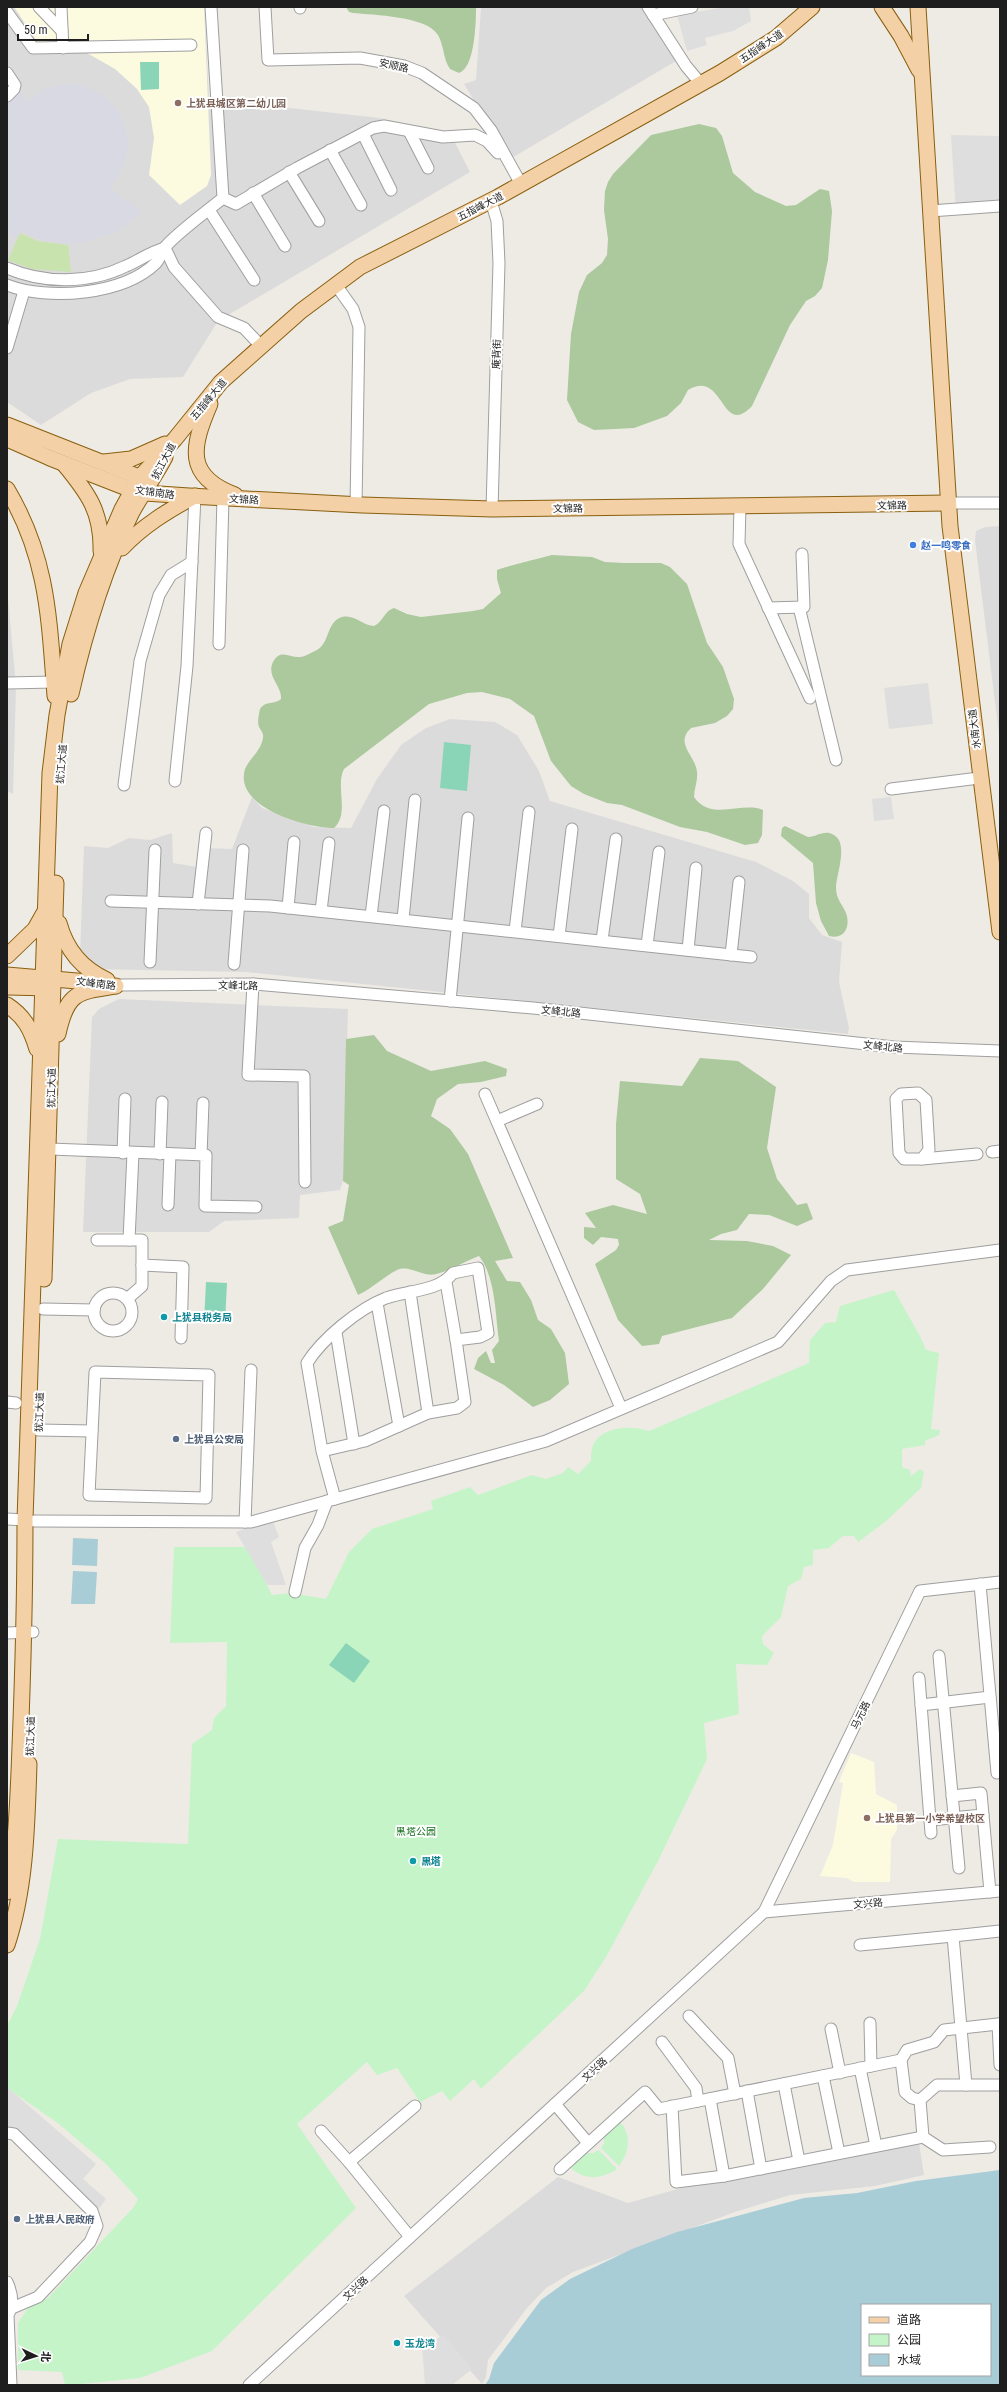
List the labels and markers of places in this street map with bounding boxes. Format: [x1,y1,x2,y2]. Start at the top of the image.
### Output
place label: 上犹县城区第二幼儿园 [186,97,286,109]
marker: 上犹县城区第二幼儿园 [173,98,183,108]
marker: 赵一鸣零食 [908,540,918,550]
place label: 赵一鸣零食 [921,540,971,551]
marker: 上犹县税务局 [159,1312,169,1322]
place label: 上犹县税务局 [172,1312,232,1323]
marker: 上犹县公安局 [171,1434,181,1444]
place label: 上犹县公安局 [184,1434,244,1445]
place label: 上犹县第一小学希望校区 [875,1812,985,1824]
marker: 上犹县第一小学希望校区 [862,1813,872,1823]
marker: 黑塔 [408,1856,418,1866]
place label: 黑塔 [421,1856,441,1867]
marker: 上犹县人民政府 [12,2214,22,2224]
place label: 上犹县人民政府 [25,2214,95,2225]
place label: 玉龙湾 [405,2337,435,2349]
marker: 玉龙湾 [392,2338,402,2348]

